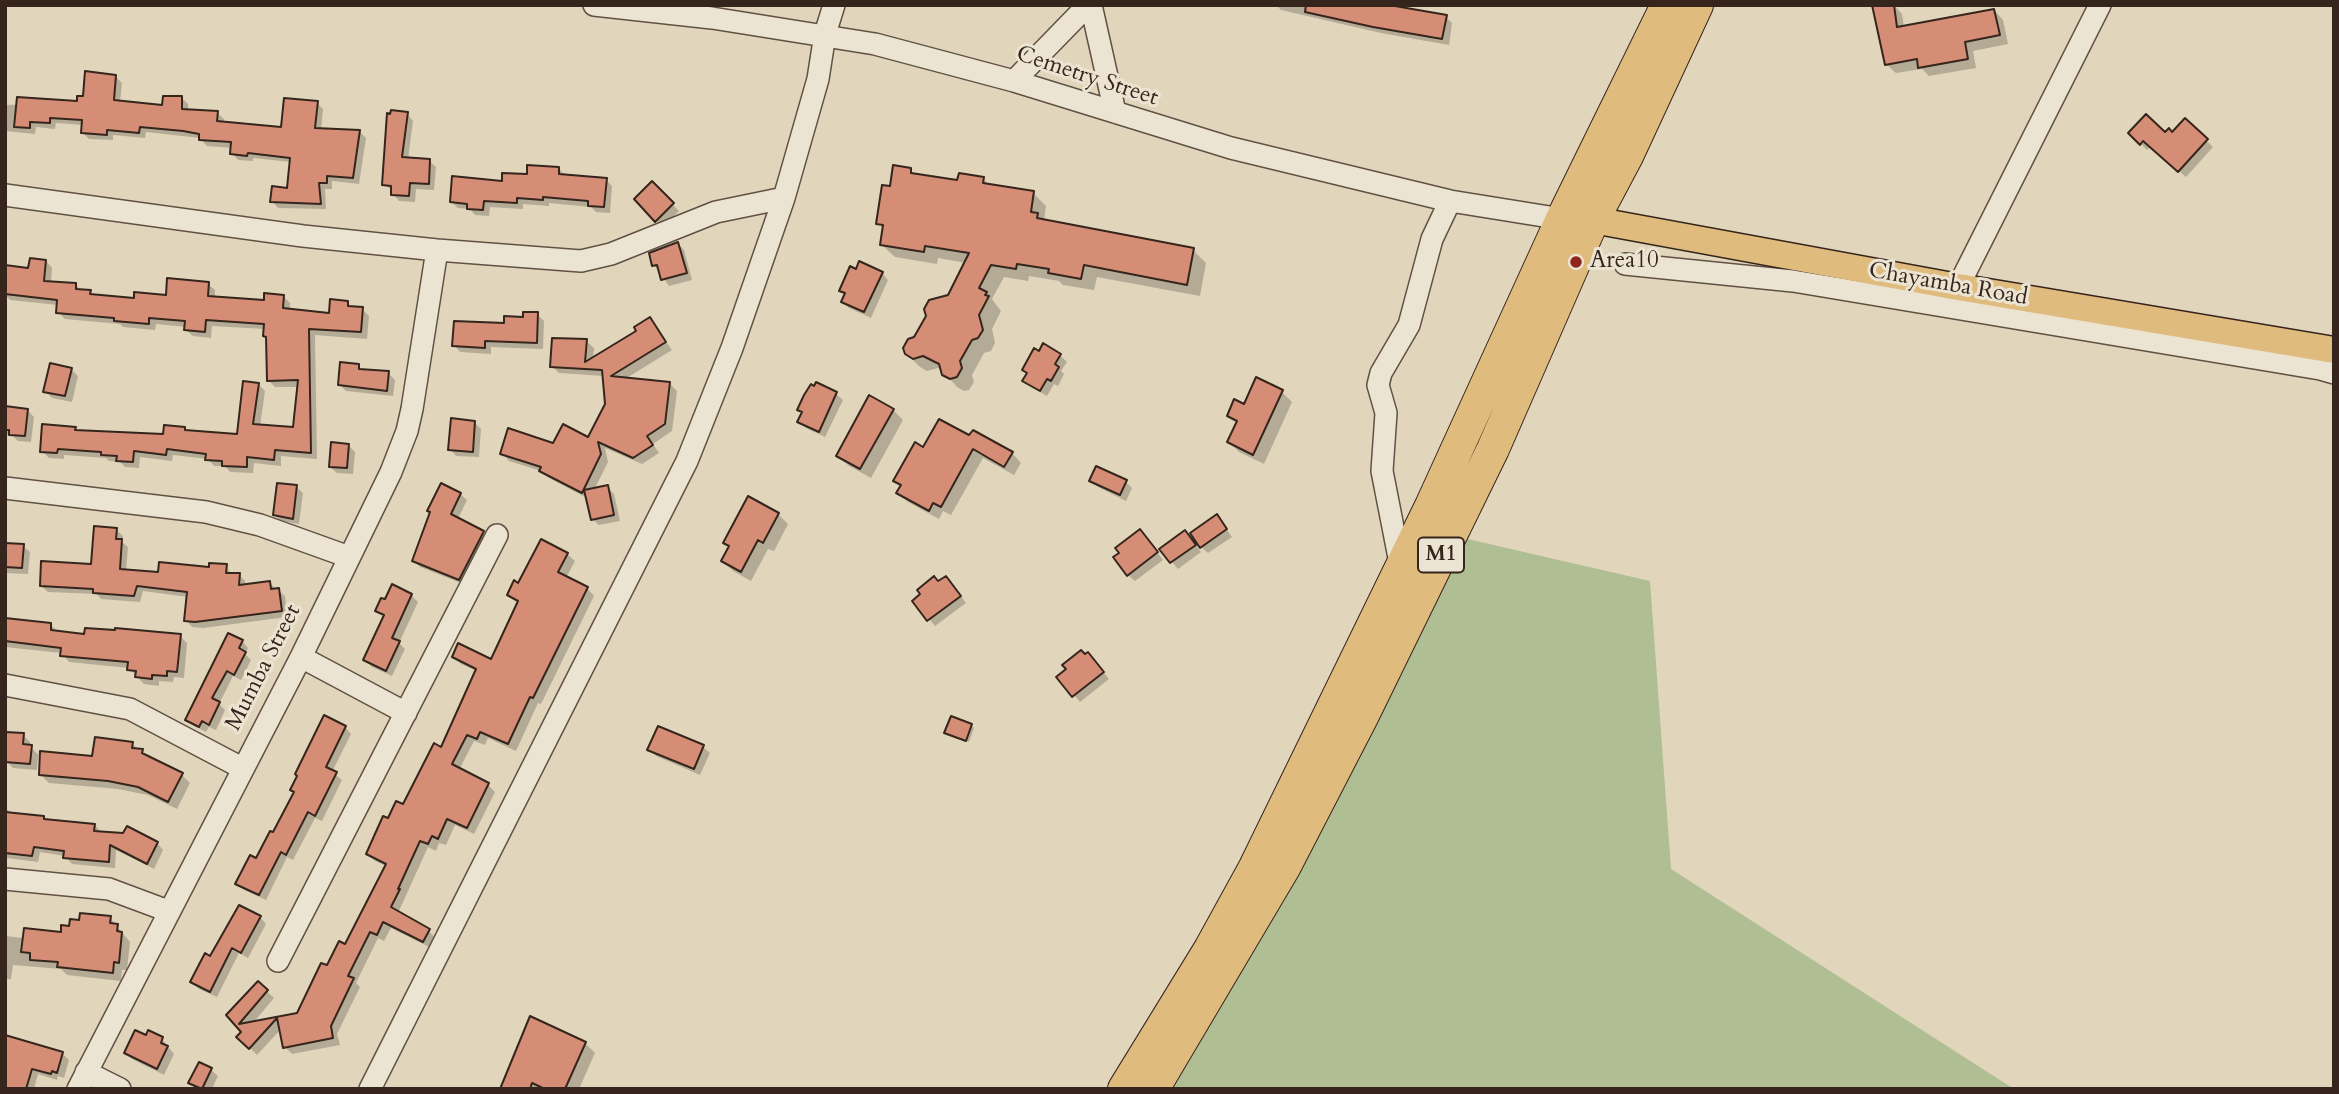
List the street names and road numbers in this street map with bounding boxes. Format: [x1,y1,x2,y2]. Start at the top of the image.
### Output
street label: Cemetry Street [1013,41,1161,113]
street label: Chayamba Road [1866,257,2030,313]
road number: M1 [1418,538,1464,572]
street label: Mumba Street [220,600,308,736]

